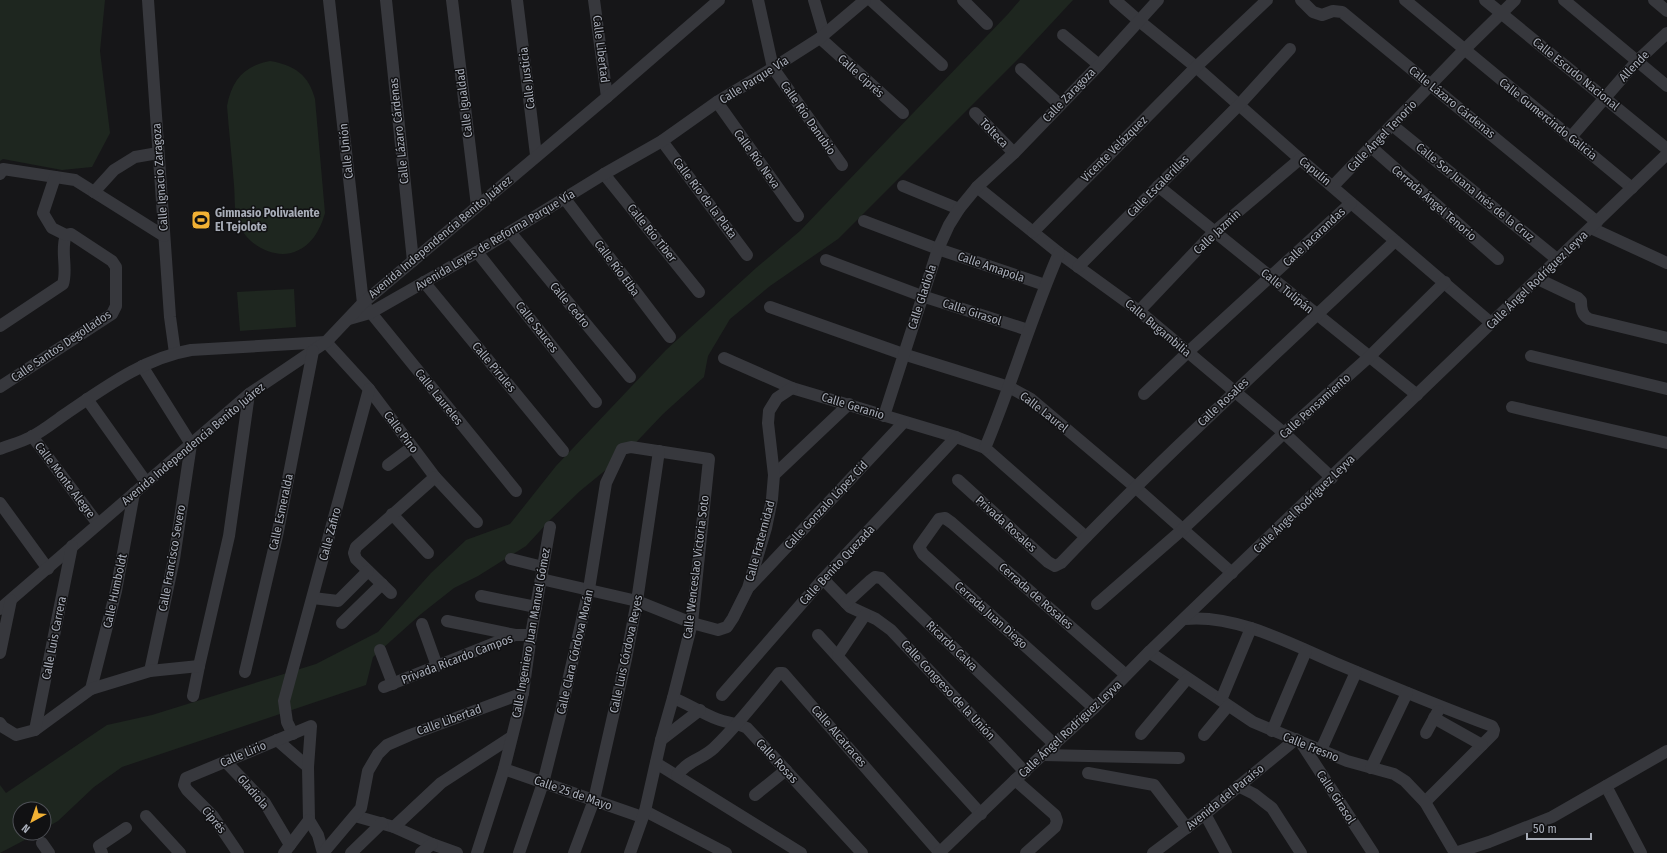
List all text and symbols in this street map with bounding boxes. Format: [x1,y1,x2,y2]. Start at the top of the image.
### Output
street label: Calle Libertad [590,15,612,83]
street label: Calle Escudo Nacional [1530,35,1622,113]
street label: Calle Justicia [516,46,538,110]
street label: Allende [1616,48,1652,84]
street label: Calle Ciprés [835,52,887,100]
street label: Calle Parque Vía [717,53,791,107]
street label: Calle Lázaro Cárdenas [1406,63,1498,141]
street label: Calle Zaragoza [1040,65,1098,125]
street label: Calle Igualdad [453,68,475,138]
street label: Calle Gumercindo Galicia [1496,75,1600,163]
street label: Calle Lázaro Cárdenas [386,77,412,185]
street label: Calle Río Danubio [777,79,839,157]
street label: Calle Ángel Tenorio [1344,97,1420,175]
street label: Vicente Velázquez [1078,113,1150,185]
street label: Tolteca [977,116,1011,151]
street label: Calle Ignacio Zaragoza [149,122,171,231]
street label: Calle Unión [336,123,356,179]
street label: Calle Río Neva [731,127,783,191]
street label: Calle Sor Juana Inés de la Cruz [1413,140,1537,244]
street label: Calle Escalerillas [1124,152,1192,220]
street label: Capulín [1296,154,1334,188]
street label: Calle Río de la Plata [670,155,740,241]
street label: Cerrada Ángel Tenorio [1389,162,1480,244]
street label: Avenida Independencia Benito Juárez [366,173,515,301]
street label: Avenida Leyes de Reforma Parque Vía [413,187,577,293]
street label: Calle Río Tiber [624,201,680,265]
street label: Calle Jacarandas [1280,205,1348,269]
place label: Gimnasio Polivalente El Tejolote [215,206,320,234]
street label: Calle Jazmín [1191,207,1243,257]
sports icon: Gimnasio Polivalente El Tejolote [190,209,212,231]
street label: Calle Ángel Rodríguez Leyva [1483,227,1591,332]
street label: Calle Río Elba [591,237,643,299]
street label: Calle Amapola [956,249,1026,285]
street label: Calle Gladiola [905,263,939,331]
street label: Calle Tulipán [1258,266,1316,316]
street label: Calle Cedro [547,279,593,331]
street label: Calle Girasol [941,296,1003,328]
street label: Calle Bugambilia [1122,296,1194,360]
street label: Calle Sauces [513,299,561,355]
street label: Calle Santos Degollados [8,307,114,385]
street label: Calle Pirules [469,339,519,395]
street label: Calle Laureles [412,366,466,428]
street label: Calle Pensamiento [1277,371,1353,441]
street label: Calle Rosales [1195,375,1251,429]
street label: Avenida Independencia Benito Juárez [119,380,268,508]
street label: Calle Laurel [1017,389,1071,435]
street label: Calle Geranio [820,390,886,422]
street label: Calle Pino [381,408,421,456]
street label: Calle Monte Alegre [32,439,98,521]
street label: Calle Ángel Rodríguez Leyva [1250,451,1358,556]
street label: Calle Gonzalo López Cid [781,458,871,552]
street label: Calle Esmeralda [266,472,296,551]
street label: Privada Rosales [973,493,1039,555]
street label: Calle Wenceslao Victoria Soto [680,494,712,640]
street label: Calle Fraternidad [742,499,778,583]
street label: Calle Francisco Severo [156,504,188,612]
street label: Calle Zafiro [316,506,344,562]
street label: Calle Benito Quezada [796,522,878,608]
street label: Calle Ingeniero Juan Manuel Gómez [509,547,553,719]
street label: Calle Humboldt [100,552,130,629]
street label: Cerrada de Rosales [996,560,1076,632]
street label: Cerrada Juan Diego [952,579,1030,651]
street label: Calle Clara Córdova Morán [554,588,596,716]
street label: Calle Luis Córdova Reyes [607,594,645,714]
street label: Calle Luis Carrera [39,595,69,681]
street label: Ricardo Calva [924,618,981,674]
street label: Privada Ricardo Campos [399,631,515,687]
street label: Calle Congreso de la Unión [898,637,998,743]
street label: Calle Ángel Rodríguez Leyva [1015,677,1124,780]
street label: Calle Libertad [415,702,483,738]
street label: Calle Alcatraces [809,702,869,770]
street label: Calle Fresno [1281,729,1341,765]
street label: Calle Rosas [753,736,801,786]
street label: Calle Lirio [218,738,268,770]
street label: Avenida del Paraíso [1183,761,1267,833]
street label: Calle Girasol [1314,768,1358,826]
street label: Gladiola [234,772,272,812]
street label: Calle 25 de Mayo [532,773,614,813]
north arrow [12,801,52,841]
street label: Ciprés [199,804,229,836]
scale bar [1527,815,1591,841]
text: N [19,821,33,835]
text: 50 m [1533,822,1557,836]

